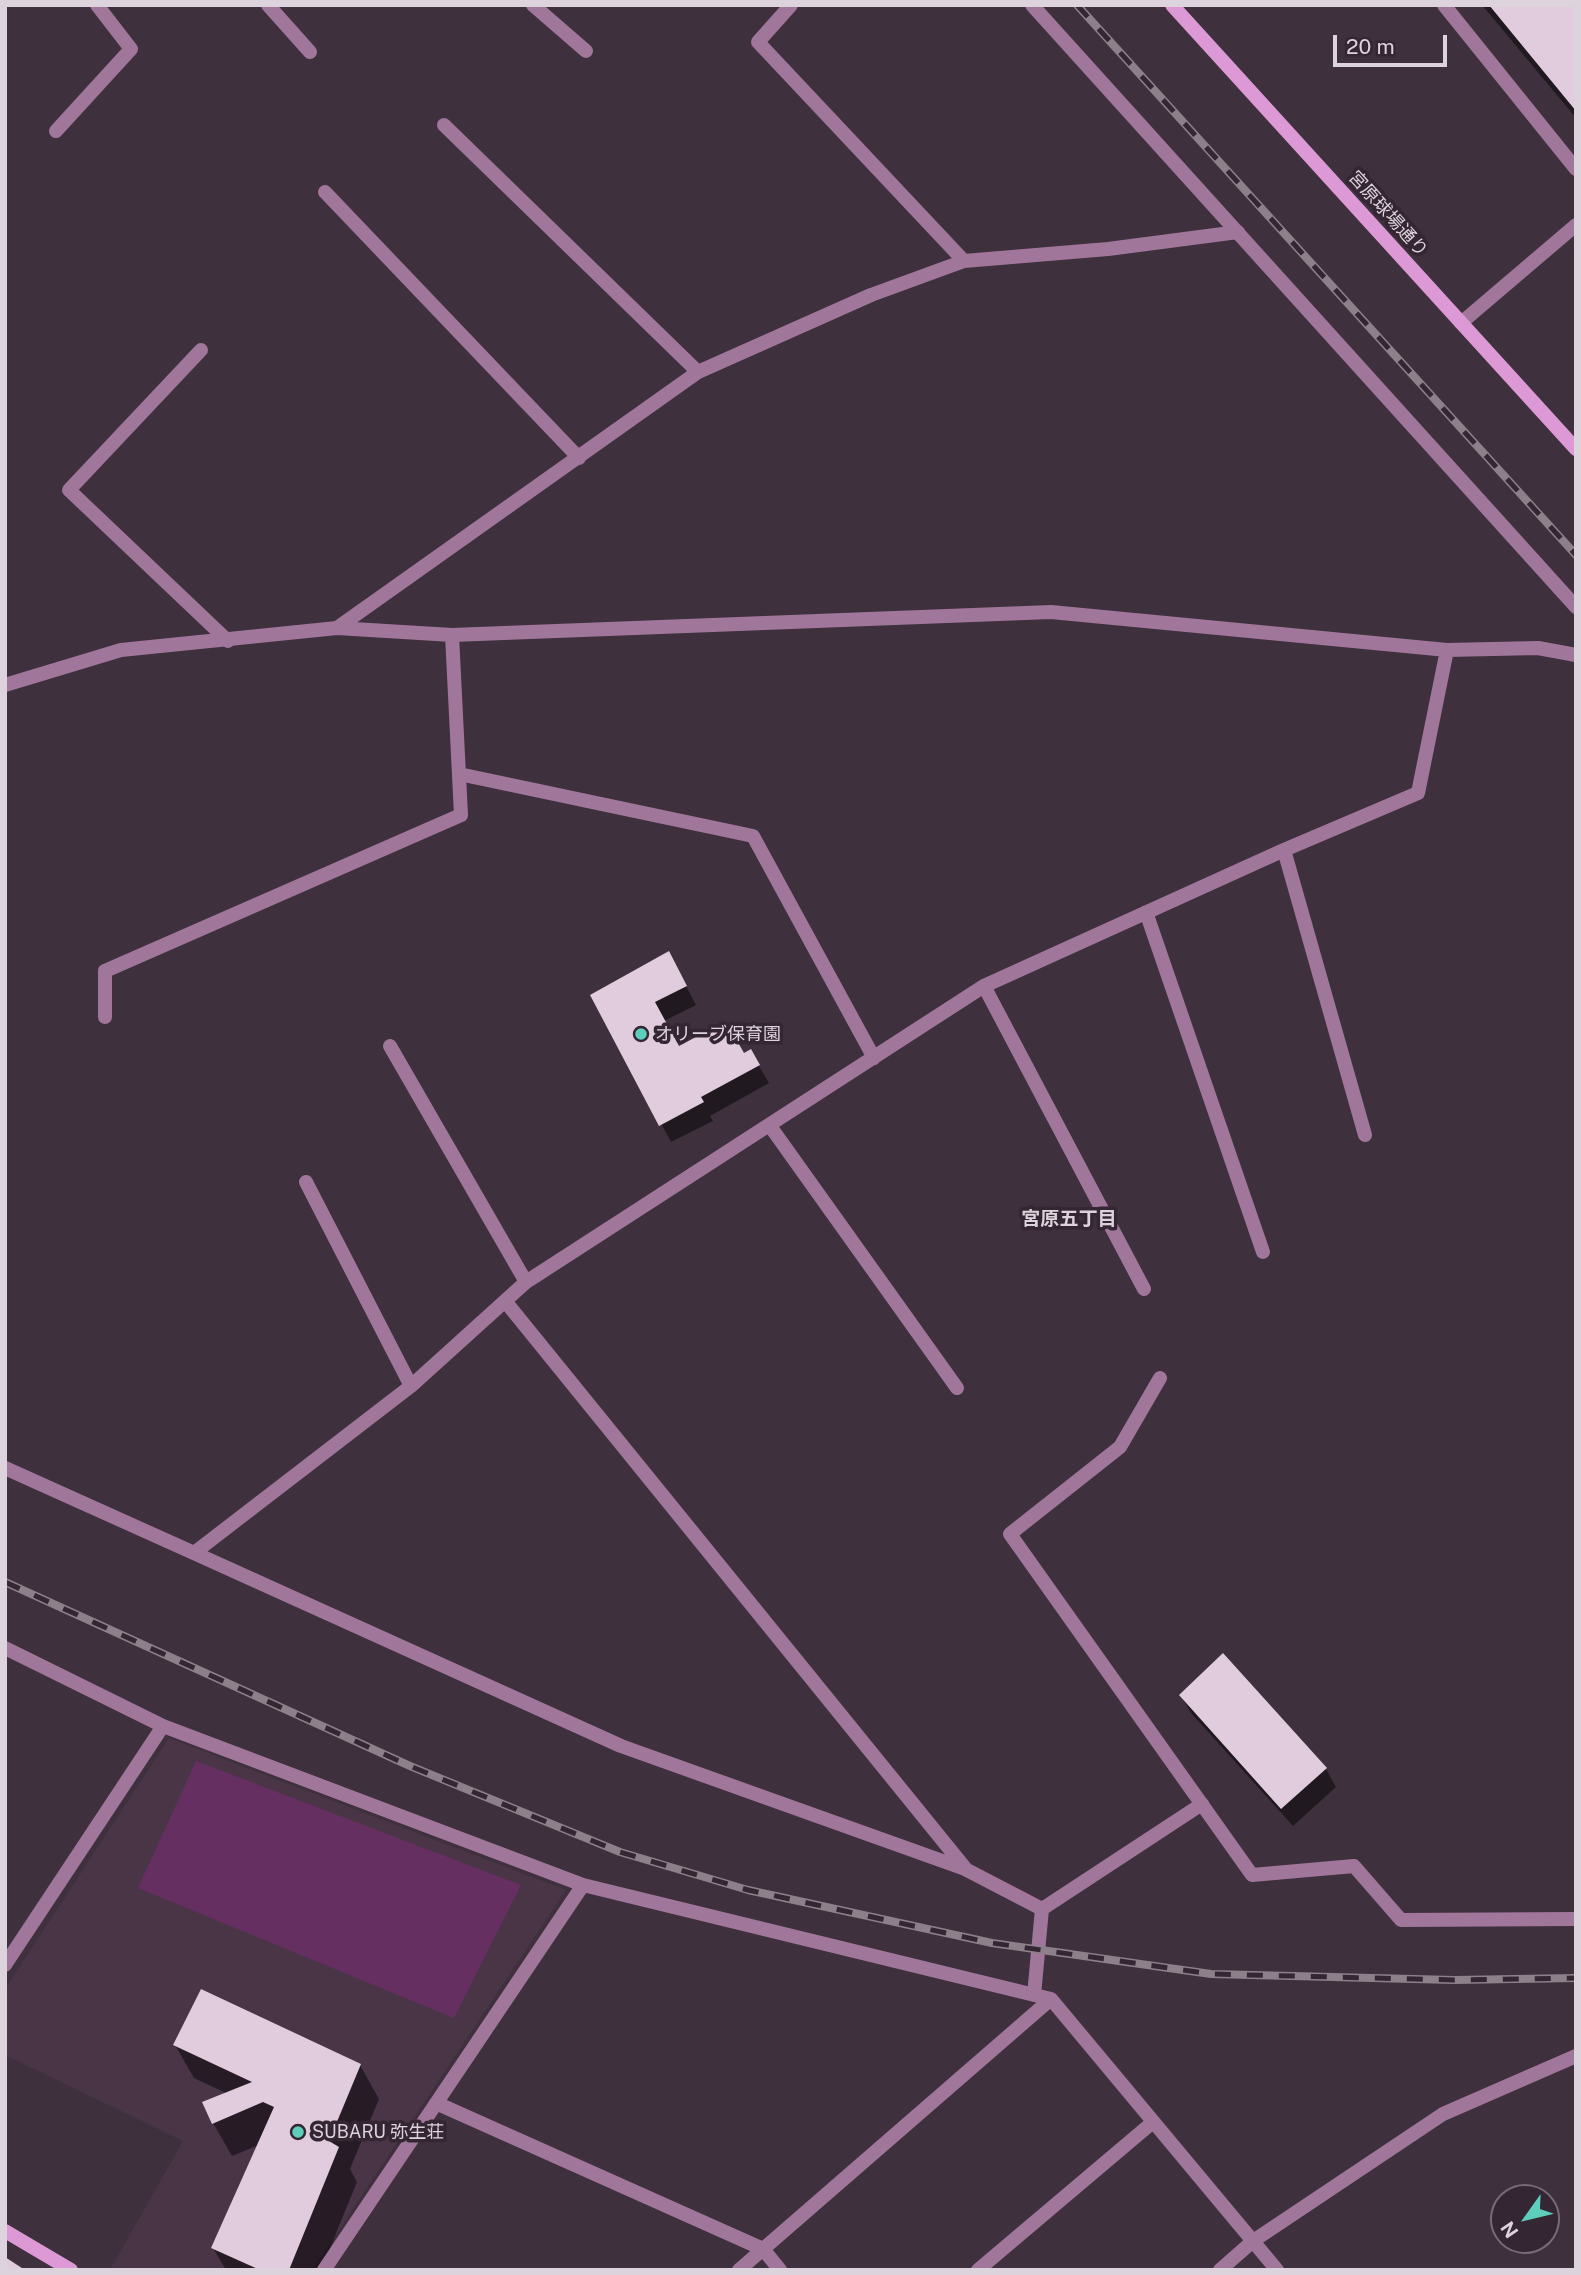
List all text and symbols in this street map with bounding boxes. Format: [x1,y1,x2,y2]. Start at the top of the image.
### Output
scale bar [1336,21,1450,65]
text: 20 m [1346,34,1395,59]
street label: 宮原球場通り [1344,167,1432,261]
place label: オリーブ保育園 [655,1023,781,1045]
marker: オリーブ保育園 [633,1026,649,1042]
district label: 宮原五丁目 [1022,1208,1116,1230]
place label: SUBARU 弥生荘 [312,2121,444,2143]
marker: SUBARU 弥生荘 [290,2124,306,2140]
north arrow [1490,2184,1560,2254]
text: N [1496,2217,1523,2242]

